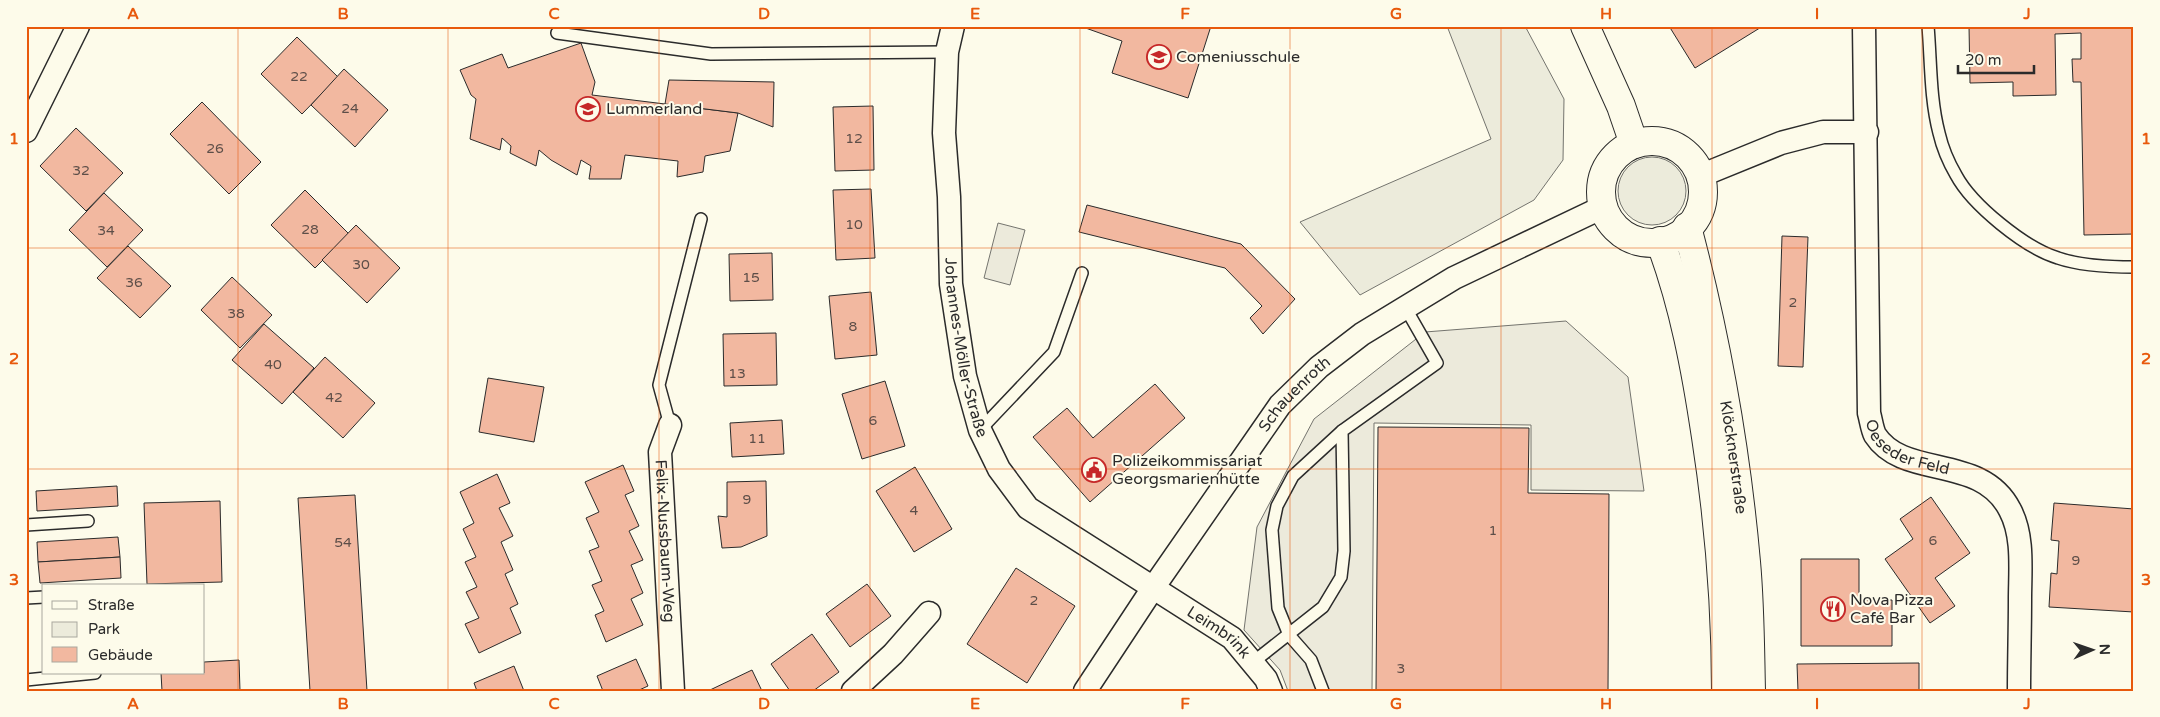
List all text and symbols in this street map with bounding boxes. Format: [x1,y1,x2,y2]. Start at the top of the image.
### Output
text: A [127,4,139,24]
text: B [337,4,349,24]
text: C [548,4,560,24]
text: D [758,4,770,24]
text: E [970,4,980,24]
text: F [1180,4,1190,24]
text: G [1390,4,1402,24]
text: H [1600,4,1612,24]
text: I [1815,4,1819,24]
text: J [2022,4,2031,24]
scale bar [1958,42,2034,74]
school or university icon: Comeniusschule [1146,44,1172,70]
place label: Comeniusschule [1176,47,1300,67]
text: 20 m [1965,51,2002,69]
house number: 22 [290,68,308,85]
school or university icon: Lummerland [575,96,601,122]
place label: Lummerland [606,99,702,119]
house number: 24 [341,100,359,117]
text: 1 [9,129,19,149]
text: 1 [2141,129,2151,149]
house number: 12 [845,130,863,147]
house number: 26 [206,140,224,157]
house number: 32 [72,162,90,179]
house number: 10 [845,216,863,233]
house number: 28 [301,221,319,238]
house number: 34 [97,222,115,239]
house number: 30 [352,256,370,273]
street label: Johannes-Möller-Straße [940,257,992,441]
house number: 15 [742,269,760,286]
house number: 36 [125,274,143,291]
house number: 2 [1789,294,1797,311]
house number: 38 [227,305,245,322]
house number: 8 [849,318,858,335]
text: 2 [9,349,19,369]
text: 2 [2141,349,2151,369]
street label: Schauenroth [1254,352,1335,436]
house number: 40 [264,356,282,373]
house number: 13 [728,365,746,382]
house number: 42 [325,389,343,406]
street label: Klöcknerstraße [1715,399,1751,515]
house number: 6 [869,412,878,429]
street label: Oeseder Feld [1861,417,1952,479]
house number: 11 [748,430,766,447]
place label: Polizeikommissariat Georgsmarienhütte [1112,451,1262,489]
public building icon: Polizeikommissariat Georgsmarienhütte [1081,457,1107,483]
street label: Felix-Nussbaum-Weg [650,459,679,623]
house number: 9 [743,491,751,508]
house number: 4 [910,502,919,519]
house number: 1 [1489,522,1497,539]
house number: 6 [1929,532,1938,549]
house number: 54 [334,534,352,551]
house number: 9 [2072,552,2080,569]
text: 3 [9,570,19,590]
text: 3 [2141,570,2151,590]
legend [42,584,205,674]
place label: Nova Pizza Café Bar [1850,590,1933,628]
house number: 2 [1030,592,1038,609]
text: Straße [88,596,134,614]
restaurant icon: Nova Pizza Café Bar [1820,596,1846,622]
street label: Leimbrink [1183,602,1255,663]
text: Park [88,620,120,638]
north arrow [2068,624,2118,674]
text: N [2096,644,2113,655]
text: Gebäude [88,646,153,664]
house number: 3 [1397,660,1405,677]
text: A [127,694,139,714]
text: B [337,694,349,714]
text: C [548,694,560,714]
text: D [758,694,770,714]
text: E [970,694,980,714]
text: F [1180,694,1190,714]
text: G [1390,694,1402,714]
text: H [1600,694,1612,714]
text: I [1815,694,1819,714]
text: J [2022,694,2031,714]

